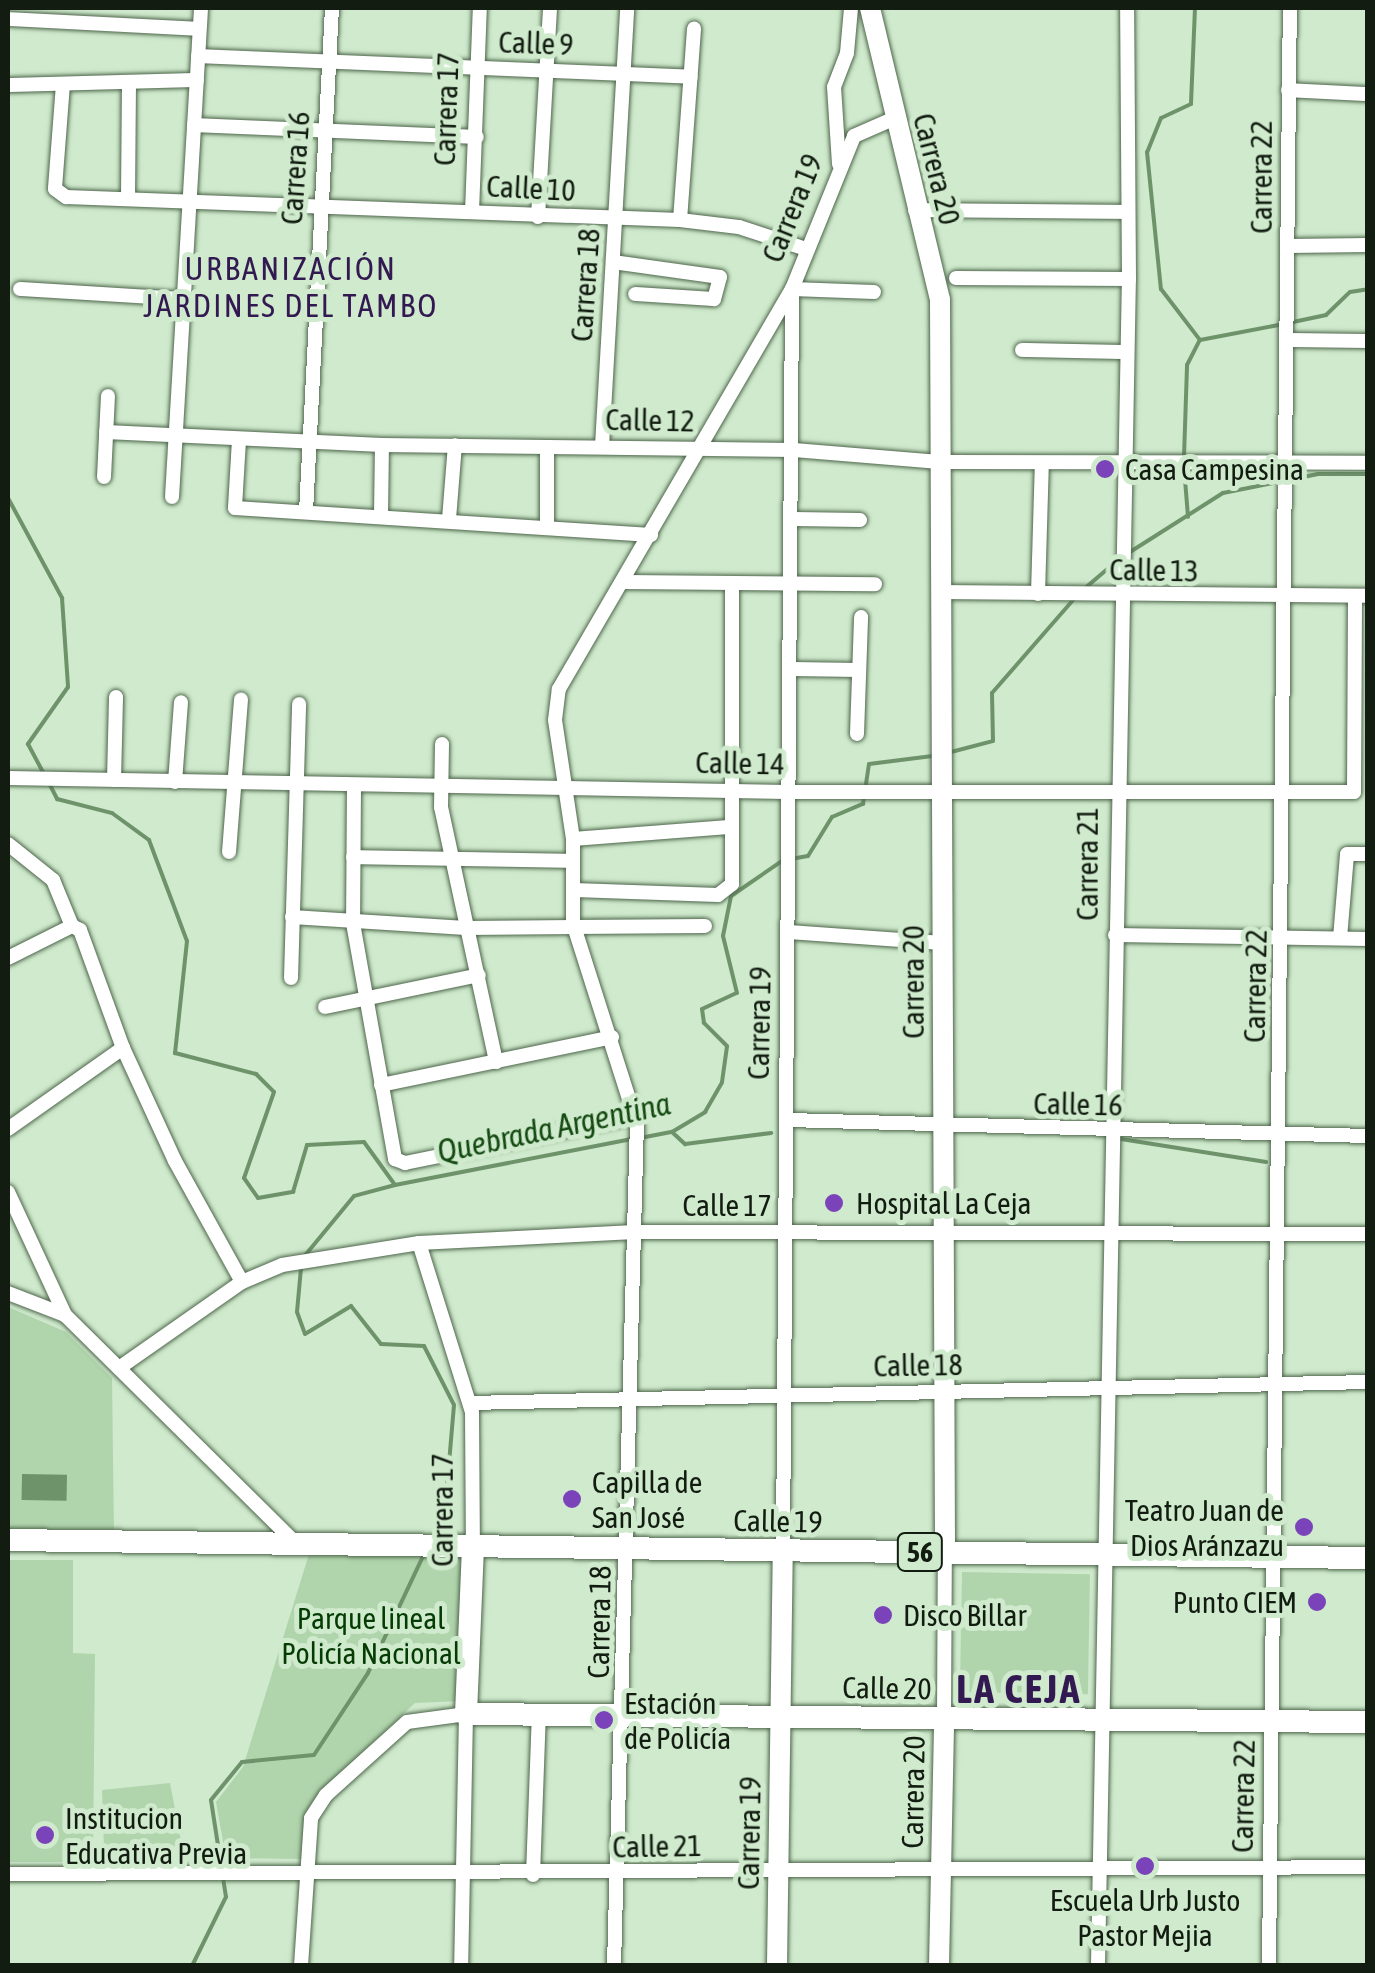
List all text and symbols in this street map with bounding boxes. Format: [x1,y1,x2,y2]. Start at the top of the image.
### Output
street label: Calle 9 [498,24,574,62]
street label: Carrera 17 [426,52,466,166]
street label: Carrera 16 [273,110,317,226]
street label: Carrera 20 [906,110,968,228]
street label: Carrera 22 [1243,120,1279,234]
street label: Carrera 19 [754,149,830,267]
street label: Calle 10 [486,168,576,208]
street label: Carrera 18 [563,227,607,343]
district label: URBANIZACIÓN JARDINES DEL TAMBO [143,251,439,326]
street label: Calle 12 [605,401,695,439]
place label: Casa Campesina [1125,451,1304,487]
marker: Casa Campesina [1094,458,1116,480]
street label: Calle 13 [1109,551,1199,589]
street label: Calle 14 [695,744,785,782]
street label: Carrera 21 [1069,807,1105,921]
street label: Carrera 20 [895,925,931,1039]
street label: Carrera 22 [1236,929,1274,1043]
street label: Carrera 19 [740,966,778,1080]
water label: Quebrada Argentina [434,1085,674,1171]
street label: Calle 16 [1033,1085,1123,1123]
place label: Hospital La Ceja [856,1185,1032,1221]
street label: Calle 17 [683,1187,771,1223]
marker: Hospital La Ceja [821,1190,847,1216]
street label: Calle 18 [873,1346,963,1384]
street label: Carrera 17 [424,1453,460,1567]
place label: Capilla de San José [592,1464,702,1534]
marker: Capilla de San José [561,1488,583,1510]
place label: Teatro Juan de Dios Aránzazu [1125,1492,1284,1562]
street label: Calle 19 [733,1502,823,1540]
marker: Teatro Juan de Dios Aránzazu [1293,1516,1315,1538]
road number: 56 [895,1529,945,1575]
street label: Carrera 18 [580,1565,618,1679]
place label: Punto CIEM [1173,1584,1297,1620]
marker: Punto CIEM [1306,1591,1328,1613]
place label: Disco Billar [903,1597,1026,1633]
park label: Parque lineal Policía Nacional [281,1600,461,1670]
marker: Disco Billar [872,1604,894,1626]
district label: LA CEJA [956,1665,1082,1713]
street label: Calle 20 [842,1669,932,1707]
place label: Estación de Policía [624,1685,731,1756]
marker: Estación de Policía [593,1709,615,1731]
street label: Carrera 20 [894,1735,932,1849]
street label: Carrera 22 [1224,1739,1262,1853]
street label: Carrera 19 [730,1776,768,1890]
place label: Institucion Educativa Previa [65,1800,247,1870]
marker: Institucion Educativa Previa [34,1824,56,1846]
street label: Calle 21 [612,1827,702,1865]
marker: Escuela Urb Justo Pastor Mejia [1134,1855,1156,1877]
place label: Escuela Urb Justo Pastor Mejia [1050,1882,1240,1952]

